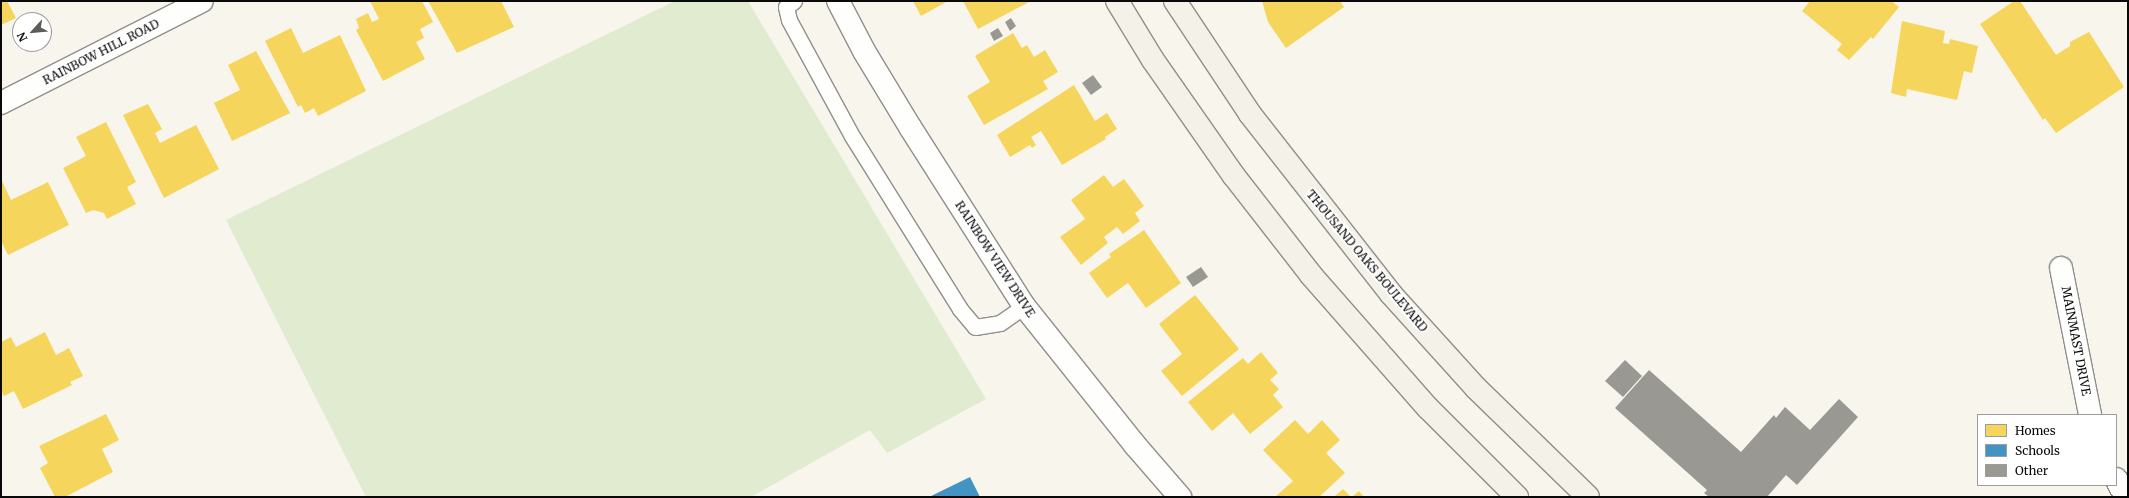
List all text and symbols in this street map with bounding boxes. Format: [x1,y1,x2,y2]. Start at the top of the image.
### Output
north arrow [12,12,52,52]
street label: RAINBOW HILL ROAD [40,16,162,88]
text: N [14,30,30,44]
street label: THOUSAND OAKS BOULEVARD [1303,187,1431,335]
street label: RAINBOW VIEW DRIVE [952,198,1038,320]
street label: MAINMAST DRIVE [2058,285,2094,397]
legend [1977,414,2117,486]
text: Homes [2015,423,2056,438]
text: Schools [2015,443,2060,458]
text: Other [2015,463,2048,478]

